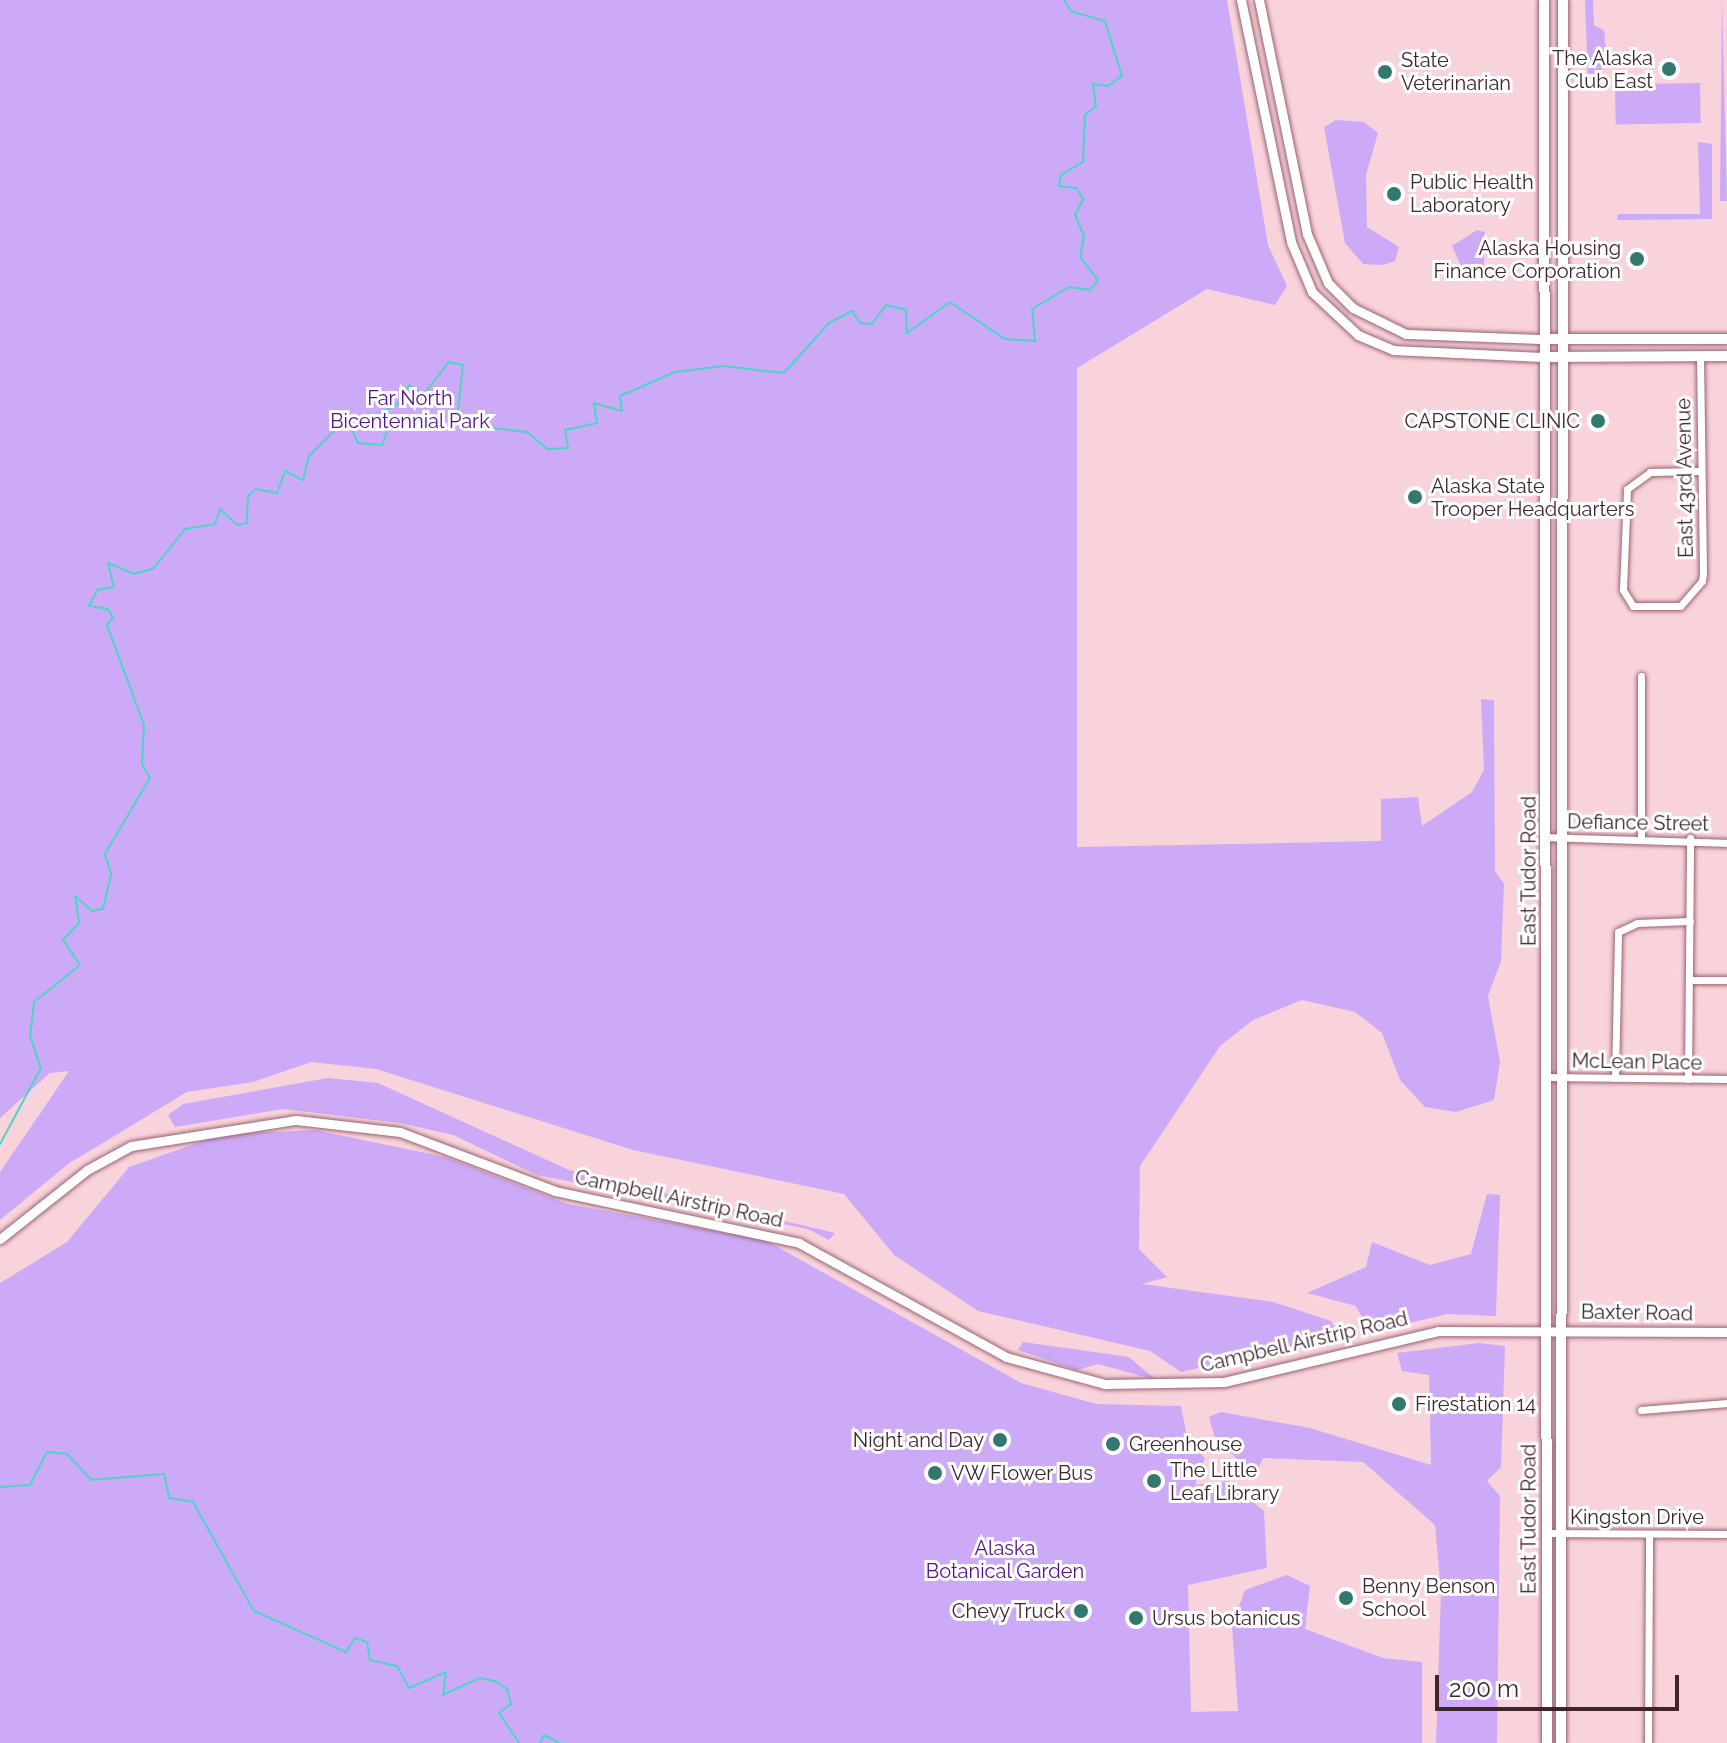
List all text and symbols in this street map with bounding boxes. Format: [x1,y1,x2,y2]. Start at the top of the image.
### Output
place label: The Alaska Club East [1551,46,1653,93]
place label: State Veterinarian [1401,48,1511,95]
marker: The Alaska Club East [1660,60,1678,78]
marker: State Veterinarian [1376,63,1394,81]
place label: Public Health Laboratory [1410,170,1534,217]
marker: Public Health Laboratory [1385,185,1403,203]
place label: Alaska Housing Finance Corporation [1434,236,1621,283]
marker: Alaska Housing Finance Corporation [1628,250,1646,268]
park label: Far North Bicentennial Park [330,387,490,434]
street label: East 43rd Avenue [1672,398,1698,558]
place label: CAPSTONE CLINIC [1405,409,1580,433]
marker: CAPSTONE CLINIC [1587,410,1609,432]
place label: Alaska State Trooper Headquarters [1431,474,1635,521]
marker: Alaska State Trooper Headquarters [1406,488,1424,506]
street label: East Tudor Road [1517,795,1541,947]
street label: Defiance Street [1567,810,1709,836]
street label: McLean Place [1572,1049,1702,1075]
street label: Campbell Airstrip Road [572,1165,786,1233]
street label: Baxter Road [1580,1300,1694,1326]
street label: Campbell Airstrip Road [1197,1306,1411,1378]
place label: Firestation 14 [1415,1392,1536,1416]
marker: Firestation 14 [1390,1395,1408,1413]
place label: Night and Day [853,1428,984,1452]
marker: Night and Day [991,1431,1009,1449]
place label: Greenhouse [1129,1432,1242,1456]
marker: Greenhouse [1104,1435,1122,1453]
street label: East Tudor Road [1517,1443,1541,1595]
place label: The Little Leaf Library [1170,1458,1280,1505]
place label: VW Flower Bus [951,1461,1094,1485]
marker: VW Flower Bus [926,1464,944,1482]
marker: The Little Leaf Library [1145,1472,1163,1490]
street label: Kingston Drive [1570,1505,1704,1529]
park label: Alaska Botanical Garden [926,1536,1084,1583]
place label: Benny Benson School [1362,1574,1496,1621]
marker: Benny Benson School [1337,1589,1355,1607]
place label: Chevy Truck [951,1599,1065,1623]
marker: Chevy Truck [1072,1602,1090,1620]
place label: Ursus botanicus [1152,1606,1301,1630]
marker: Ursus botanicus [1127,1609,1145,1627]
scale bar [1439,1659,1683,1709]
text: 200 m [1449,1674,1519,1703]

